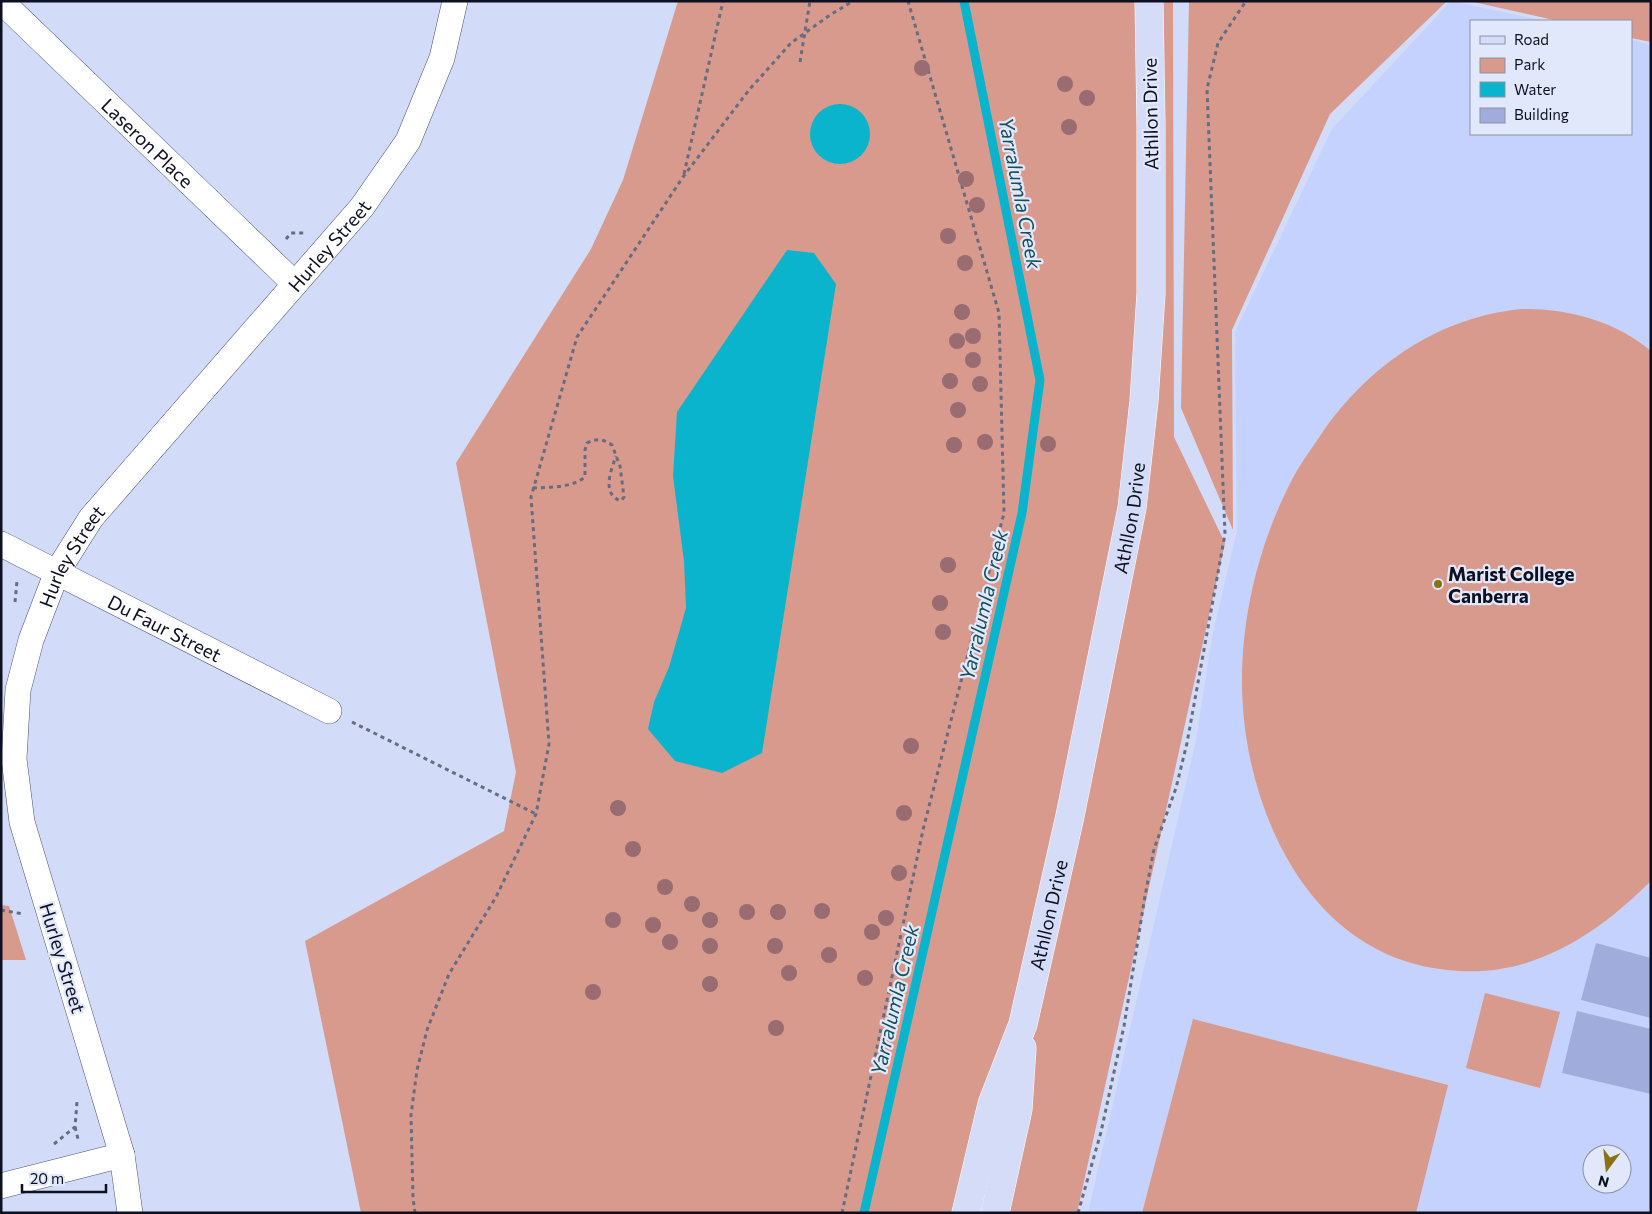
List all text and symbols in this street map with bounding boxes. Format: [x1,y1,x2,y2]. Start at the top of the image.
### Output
legend [1470,20,1632,135]
text: Road [1514,30,1549,48]
text: Park [1514,55,1545,73]
street label: Athllon Drive [1138,58,1162,170]
text: Water [1514,80,1556,98]
street label: Laseron Place [97,93,199,192]
text: Building [1514,105,1569,123]
water label: Yarralumla Creek [995,115,1048,272]
street label: Hurley Street [283,195,375,296]
street label: Athllon Drive [1108,461,1149,576]
street label: Hurley Street [33,500,109,610]
water label: Yarralumla Creek [954,526,1012,683]
place label: Marist College Canberra [1448,562,1575,607]
marker: Marist College Canberra [1432,578,1444,590]
street label: Du Faur Street [104,589,226,666]
street label: Athllon Drive [1024,857,1071,972]
street label: Hurley Street [35,900,91,1016]
water label: Yarralumla Creek [865,921,923,1078]
north arrow [1582,1144,1632,1194]
scale bar [22,1162,106,1194]
text: 20 m [30,1169,64,1187]
text: N [1596,1172,1611,1192]

